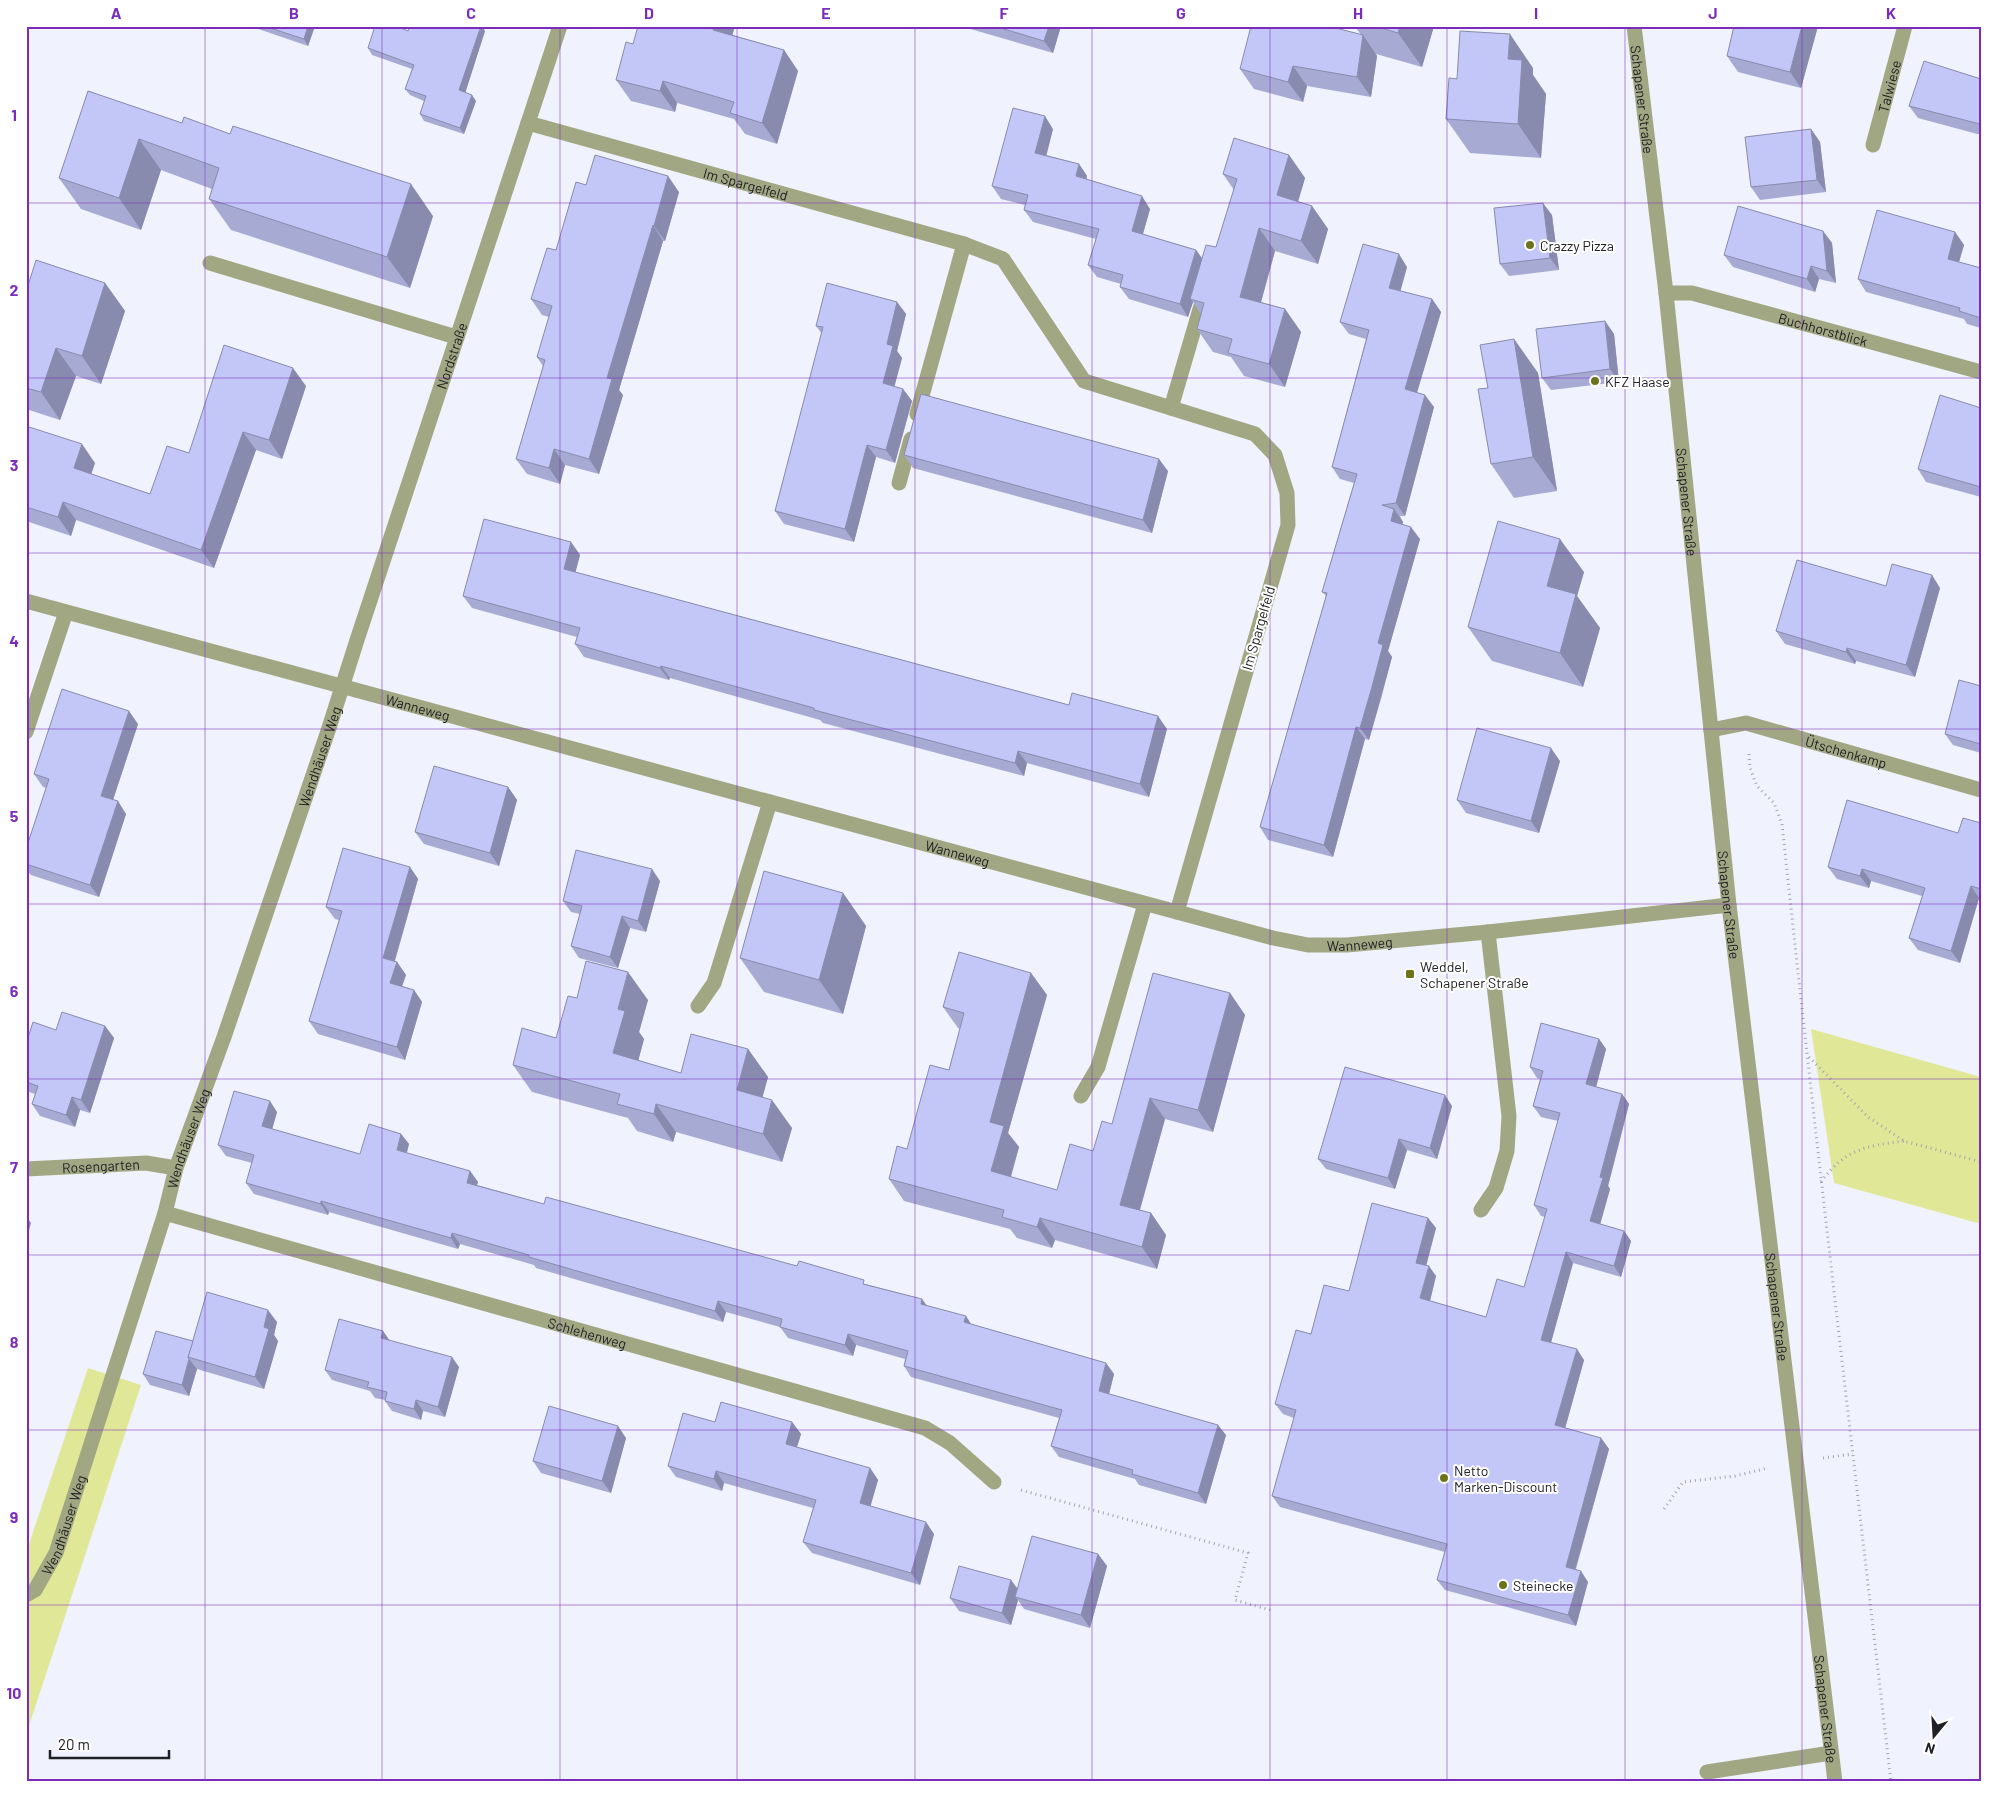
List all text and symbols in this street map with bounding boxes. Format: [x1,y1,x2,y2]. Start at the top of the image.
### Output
text: A [111,3,122,22]
text: B [289,3,299,22]
text: C [466,3,476,22]
text: D [644,3,654,22]
text: E [821,3,831,22]
text: F [1000,3,1009,22]
text: G [1176,3,1186,22]
text: H [1353,3,1363,22]
text: I [1534,3,1538,22]
text: J [1708,3,1718,22]
text: K [1886,3,1896,22]
street label: Schapener Straße [1628,44,1658,155]
street label: Talwiese [1874,58,1904,114]
text: 1 [11,105,17,124]
street label: Im Spargelfeld [702,164,790,203]
place label: Crazzy Pizza [1540,237,1614,254]
marker: Crazzy Pizza [1524,239,1536,251]
text: 2 [10,280,19,299]
street label: Buchhorstblick [1777,309,1870,349]
street label: Nordstraße [432,320,470,391]
place label: KFZ Haase [1605,373,1670,390]
marker: KFZ Haase [1589,375,1601,387]
street label: Schapener Straße [1673,447,1702,557]
text: 3 [10,455,18,474]
street label: Im Spargelfeld [1238,584,1278,672]
text: 4 [9,631,19,650]
street label: Wanneweg [384,690,452,724]
street label: Wendhäuser Weg [294,704,344,809]
street label: Ütschenkamp [1804,732,1889,771]
text: 5 [10,806,19,825]
street label: Wanneweg [924,836,992,870]
street label: Schapener Straße [1715,850,1744,960]
street label: Wanneweg [1327,932,1393,954]
place label: Weddel, Schapener Straße [1420,958,1529,991]
marker: Weddel, Schapener Straße [1404,968,1416,980]
text: 6 [10,981,19,1000]
street label: Wendhäuser Weg [163,1086,213,1190]
street label: Rosengarten [62,1155,140,1176]
text: 7 [10,1157,18,1176]
street label: Schapener Straße [1763,1252,1793,1362]
street label: Schlehenweg [546,1313,629,1352]
text: 8 [10,1332,19,1351]
place label: Netto Marken-Discount [1454,1462,1557,1495]
marker: Netto Marken-Discount [1438,1472,1450,1484]
street label: Wendhäuser Weg [37,1473,89,1578]
text: 9 [10,1507,18,1526]
place label: Steinecke [1513,1577,1574,1594]
marker: Steinecke [1497,1579,1509,1591]
street label: Schapener Straße [1811,1654,1841,1764]
text: 10 [7,1683,21,1702]
north arrow [1910,1710,1960,1760]
scale bar [50,1728,169,1760]
text: 20 m [58,1735,90,1753]
text: N [1923,1739,1937,1758]

